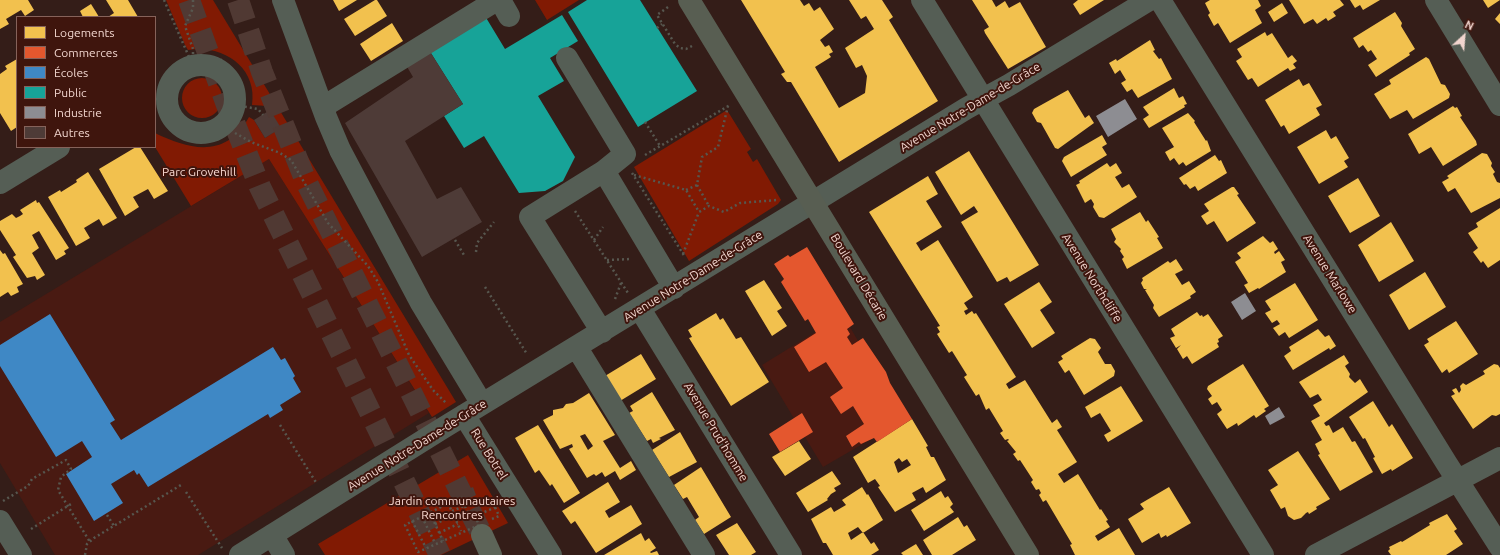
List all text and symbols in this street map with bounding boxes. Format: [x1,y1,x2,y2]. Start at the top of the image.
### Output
legend [16,16,156,148]
north arrow [1444,16,1484,56]
text: N [1463,18,1476,32]
text: Logements [54,26,114,39]
text: Commerces [54,46,118,59]
street label: Avenue Notre-Dame-de-Grâce [897,59,1043,155]
text: Écoles [54,66,88,79]
text: Public [54,86,87,99]
text: Industrie [54,106,102,119]
text: Autres [54,126,90,139]
park label: Parc Grovehill [162,165,236,179]
street label: Avenue Notre-Dame-de-Grâce [621,227,765,325]
street label: Boulevard Décarie [827,231,891,323]
street label: Avenue Northcliffe [1059,231,1125,325]
street label: Avenue Marlowe [1300,232,1360,316]
street label: Avenue Prud'homme [681,380,751,484]
street label: Avenue Notre-Dame-de-Grâce [345,396,489,494]
street label: Rue Botrel [468,426,510,482]
park label: Jardin communautaires Rencontres [389,494,515,522]

